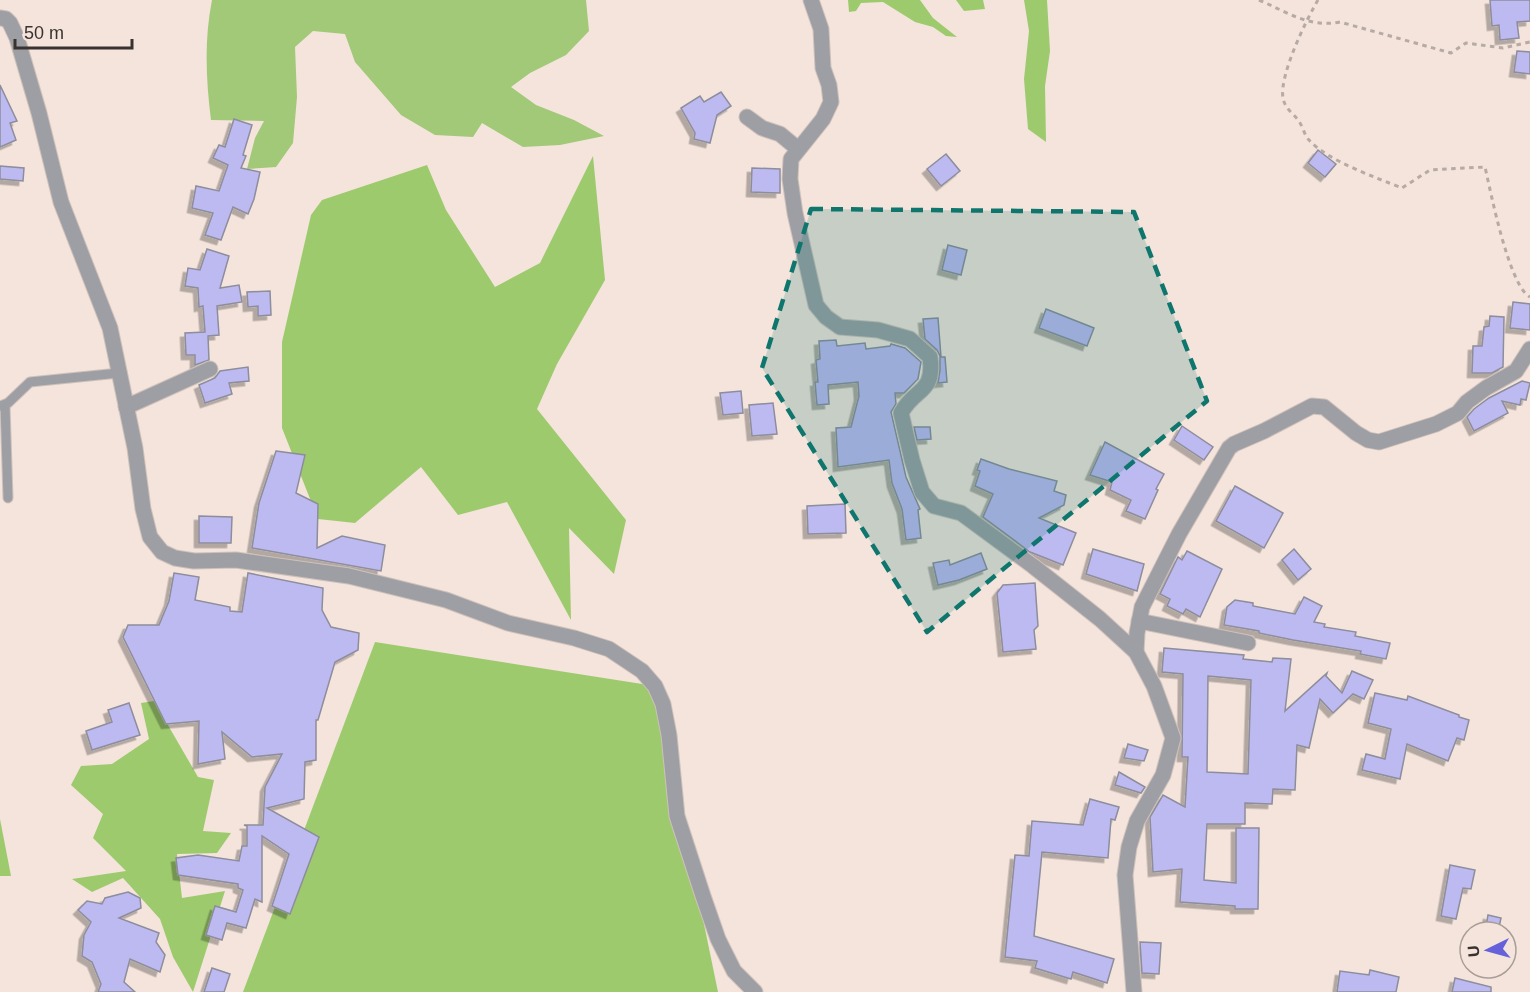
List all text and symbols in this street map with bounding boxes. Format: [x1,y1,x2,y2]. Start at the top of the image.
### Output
scale bar [15,12,132,50]
text: 50 m [24,23,64,43]
north arrow [1458,920,1518,980]
text: U [1465,945,1483,958]

